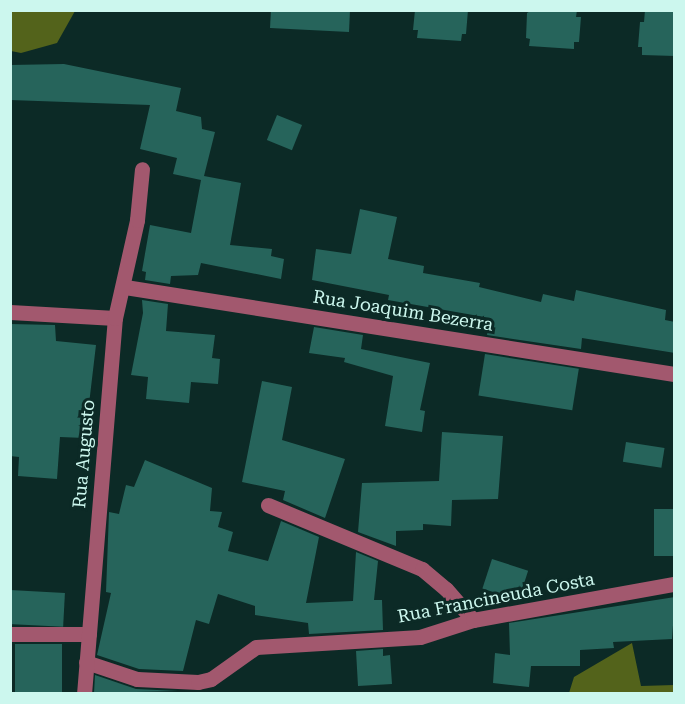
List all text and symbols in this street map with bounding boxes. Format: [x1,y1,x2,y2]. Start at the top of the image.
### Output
street label: Rua Joaquim Bezerra [311,286,495,336]
street label: Rua Augusto [68,399,100,509]
street label: Rua Francineuda Costa [396,568,596,628]

